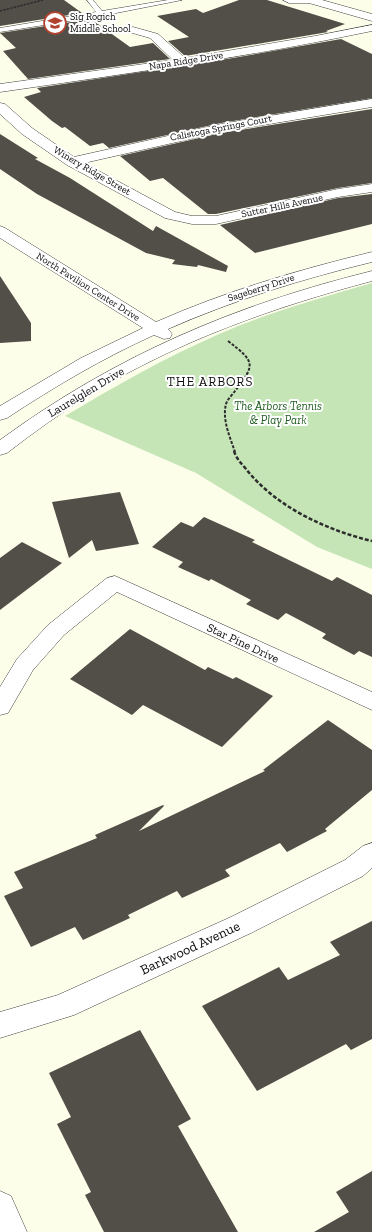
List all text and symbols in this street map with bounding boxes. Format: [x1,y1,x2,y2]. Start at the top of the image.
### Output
school or university icon: Sig Rogich Middle School [42,10,68,36]
place label: Sig Rogich Middle School [70,11,131,35]
street label: Napa Ridge Drive [148,49,224,73]
street label: Calistoga Springs Court [169,112,273,144]
street label: Winery Ridge Street [51,144,133,198]
street label: Sutter Hills Avenue [240,191,324,221]
street label: North Pavilion Center Drive [34,250,142,324]
street label: Sageberry Drive [226,271,296,304]
street label: Laurelglen Drive [45,364,127,420]
district label: THE ARBORS [167,374,253,389]
park label: The Arbors Tennis & Play Park [234,399,322,427]
street label: Star Pine Drive [205,620,282,666]
street label: Barkwood Avenue [137,917,243,979]

